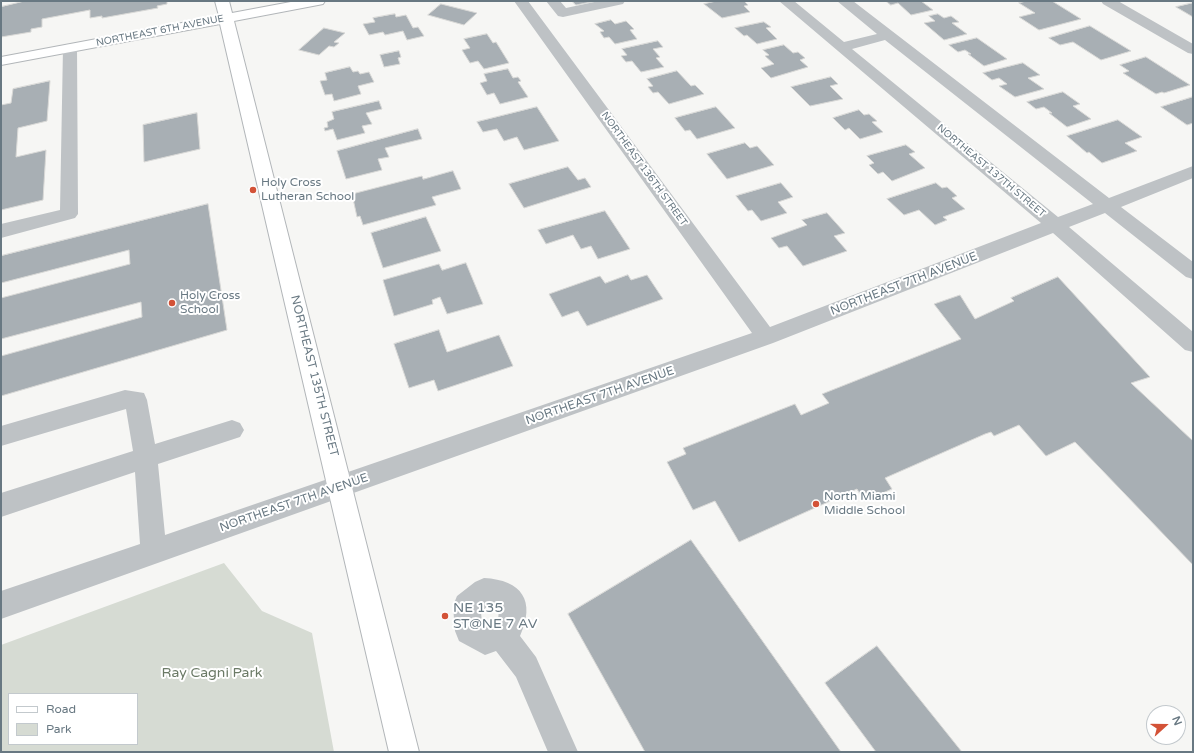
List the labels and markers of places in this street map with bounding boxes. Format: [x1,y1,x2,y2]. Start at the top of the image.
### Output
place label: Holy Cross Lutheran School [261,176,354,204]
marker: Holy Cross Lutheran School [248,185,258,195]
place label: Holy Cross School [180,289,240,317]
marker: Holy Cross School [167,298,177,308]
place label: North Miami Middle School [824,490,905,518]
marker: North Miami Middle School [811,499,821,509]
place label: NE 135 ST@NE 7 AV [453,600,538,632]
marker: NE 135 ST@NE 7 AV [440,611,450,621]

